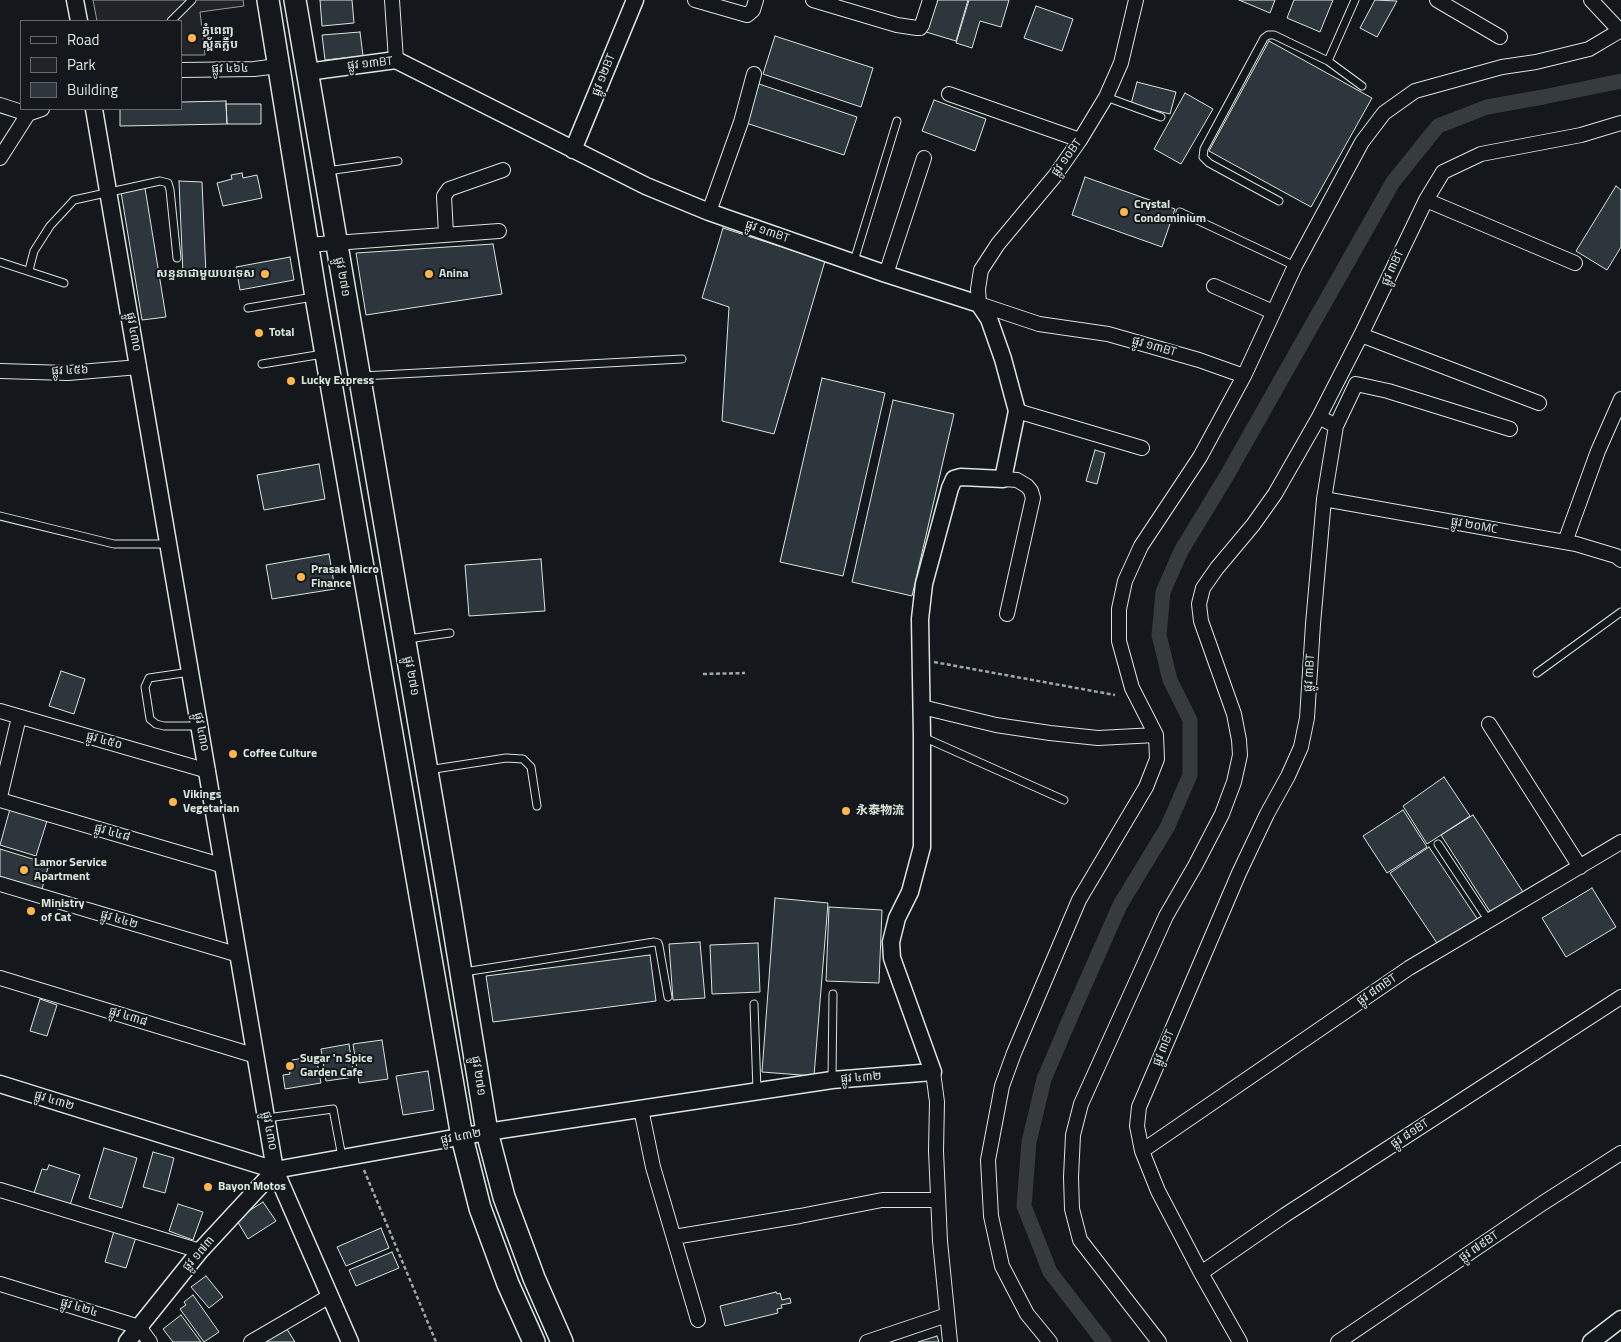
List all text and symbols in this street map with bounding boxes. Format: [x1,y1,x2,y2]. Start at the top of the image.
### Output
legend [20,20,182,110]
place label: ភ្នំពេញ ស្ព័តក្លឹប [202,24,238,52]
text: Road [67,28,99,51]
marker: ភ្នំពេញ ស្ព័តក្លឹប [186,32,198,44]
street label: ផ្លូវ ១២BT [589,52,619,98]
text: Park [67,53,96,76]
street label: ផ្លូវ ១៣BT [347,54,393,74]
street label: ផ្លូវ ៤៦៤ [211,61,249,77]
text: Building [67,78,118,101]
street label: ផ្លូវ ១០BT [1049,136,1085,180]
place label: Crystal Condominium [1134,198,1206,226]
marker: Crystal Condominium [1118,206,1130,218]
street label: ផ្លូវ ១៣BT [743,218,791,246]
street label: ផ្លូវ ៣BT [1378,248,1408,288]
street label: ផ្លូវ ២៧១ [331,256,353,298]
place label: សន្ទនាជាមួយបរទេស [156,267,255,281]
place label: Anina [439,267,469,281]
marker: សន្ទនាជាមួយបរទេស [259,268,271,280]
marker: Anina [423,268,435,280]
street label: ផ្លូវ ៤៣០ [122,311,144,353]
place label: Total [269,326,295,340]
marker: Total [253,327,265,339]
street label: ផ្លូវ ១៣BT [1130,334,1178,360]
street label: ផ្លូវ ៤៥៦ [51,363,89,379]
place label: Lucky Express [301,374,374,388]
marker: Lucky Express [285,375,297,387]
street label: ផ្លូវ ២០MC [1449,515,1499,537]
place label: Prasak Micro Finance [311,563,379,591]
marker: Prasak Micro Finance [295,571,307,583]
street label: ផ្លូវ ៣BT [1301,654,1319,692]
street label: ផ្លូវ ២៧១ [400,655,422,697]
street label: ផ្លូវ ៤៣០ [190,711,212,753]
street label: ផ្លូវ ៤៥០ [84,729,124,753]
place label: Coffee Culture [243,747,317,761]
marker: Coffee Culture [227,748,239,760]
place label: Vikings Vegetarian [183,788,239,816]
marker: Vikings Vegetarian [167,796,179,808]
place label: 永泰物流 [856,804,904,818]
marker: 永泰物流 [840,805,852,817]
street label: ផ្លូវ ៤៤៨ [92,821,132,845]
place label: Lamor Service Apartment [34,856,107,884]
marker: Lamor Service Apartment [18,864,30,876]
place label: Ministry of Cat [41,897,85,925]
marker: Ministry of Cat [25,905,37,917]
street label: ផ្លូវ ៤៤២ [99,907,139,933]
street label: ផ្លូវ ៨៣BT [1354,971,1400,1009]
street label: ផ្លូវ ៤៣៨ [107,1004,149,1030]
street label: ផ្លូវ ៣BT [1150,1028,1178,1068]
place label: Sugar 'n Spice Garden Cafe [300,1052,373,1080]
street label: ផ្លូវ ២៧១ [468,1055,488,1097]
marker: Sugar 'n Spice Garden Cafe [284,1060,296,1072]
street label: ផ្លូវ ៤៣២ [840,1069,882,1087]
street label: ផ្លូវ ៤៣២ [32,1088,76,1114]
street label: ផ្លូវ ៤៣០ [258,1110,280,1152]
street label: ផ្លូវ ៨១BT [1388,1116,1432,1152]
street label: ផ្លូវ ៤៣២ [439,1126,483,1148]
place label: Bayon Motos [218,1180,286,1194]
marker: Bayon Motos [202,1181,214,1193]
street label: ផ្លូវ ៧៩BT [1456,1229,1502,1265]
street label: ផ្លូវ ១៧៣ [180,1234,218,1274]
street label: ផ្លូវ ៤២៤ [59,1295,99,1321]

